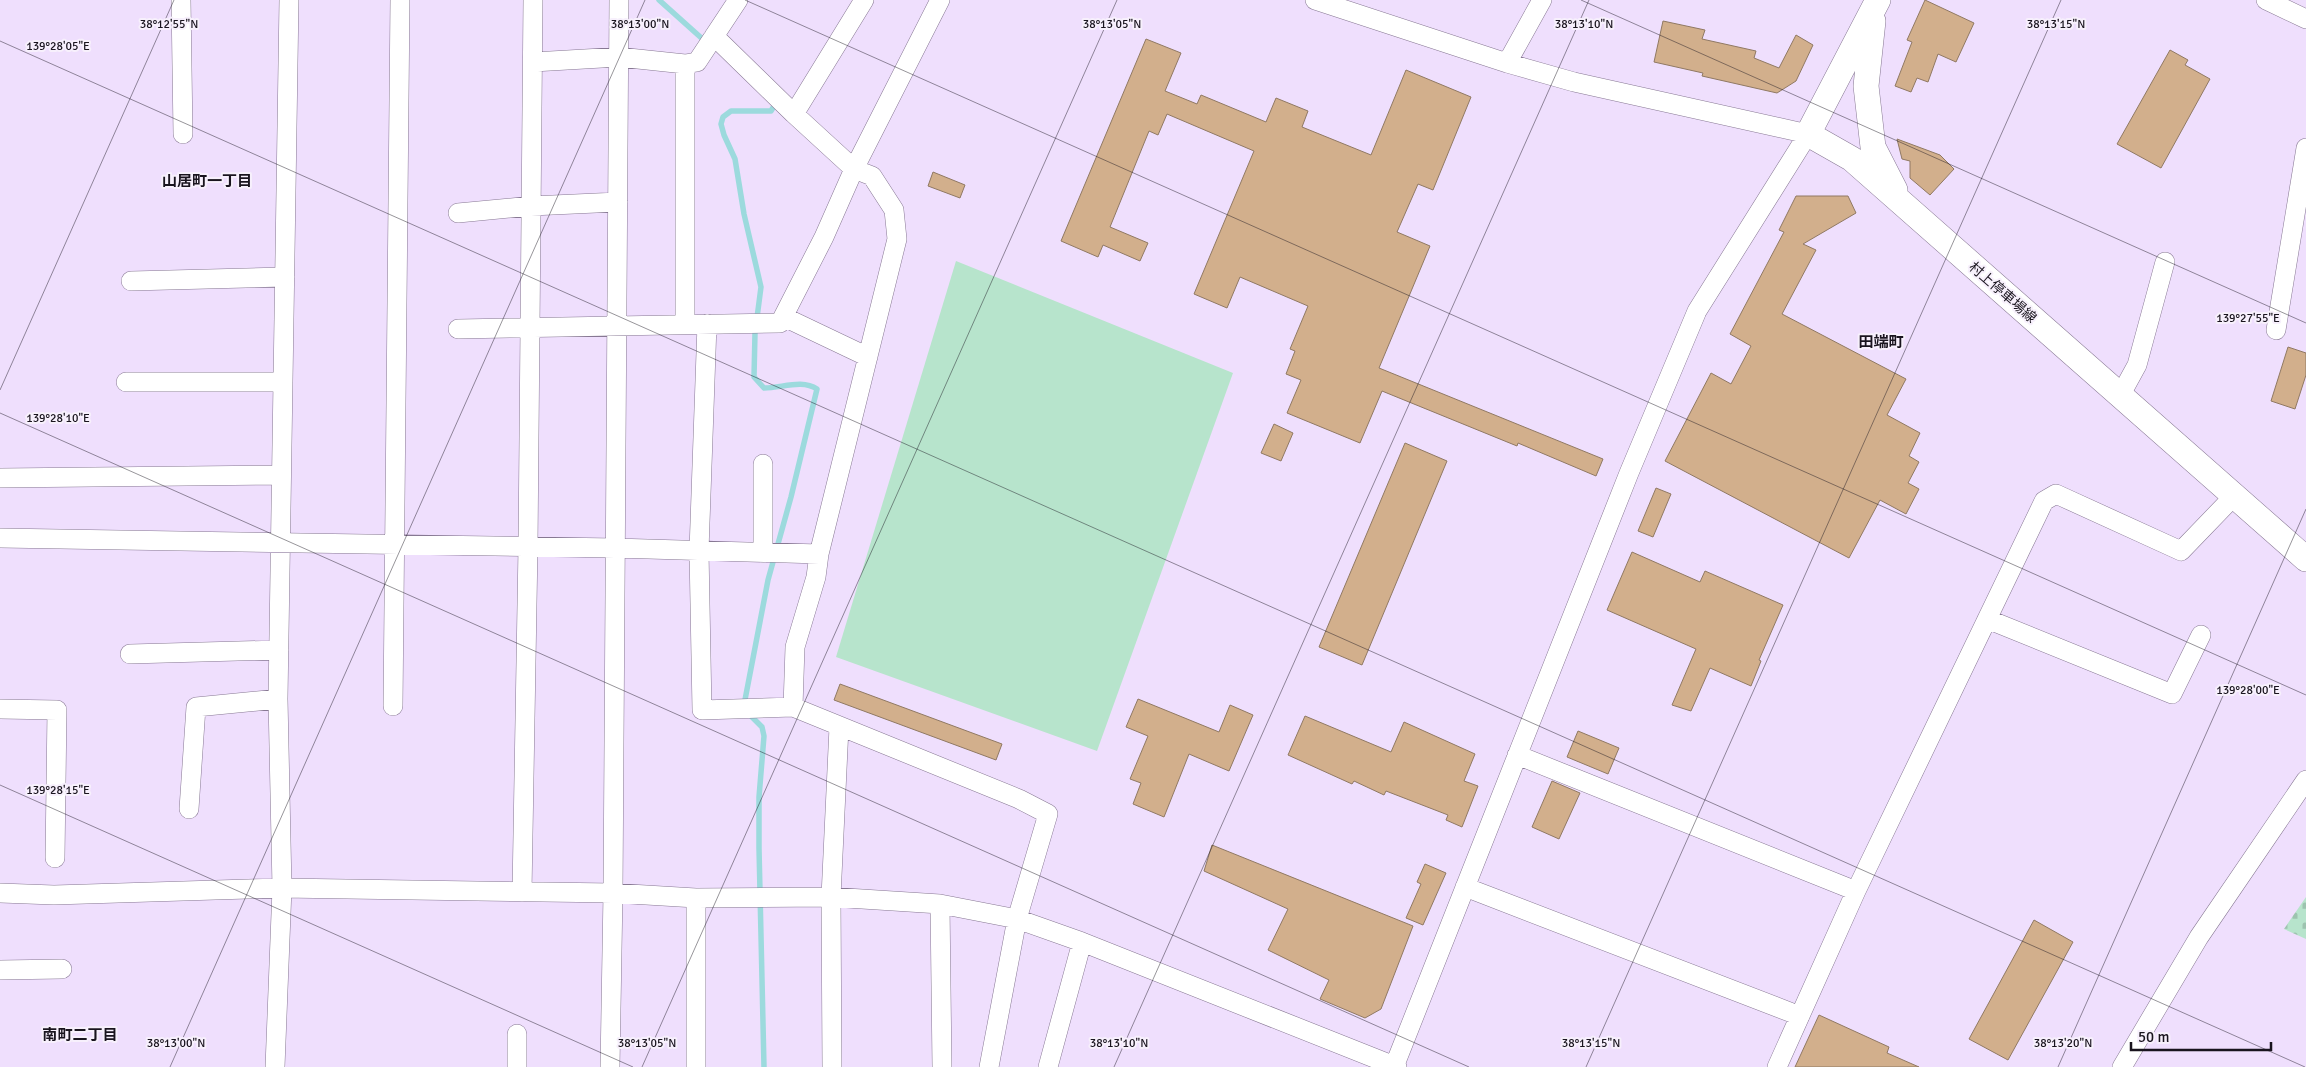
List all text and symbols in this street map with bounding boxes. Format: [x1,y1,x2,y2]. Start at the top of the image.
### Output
text: 38°12'55"N [140,17,198,32]
text: 38°13'00"N [611,17,669,32]
text: 38°13'05"N [1083,17,1141,32]
text: 38°13'10"N [1555,17,1613,32]
text: 38°13'15"N [2027,17,2085,32]
text: 139°28'05"E [26,39,90,54]
district label: 山居町一丁目 [162,172,252,190]
street label: 村上停車場線 [1965,258,2040,326]
text: 139°27'55"E [2216,311,2280,326]
district label: 田端町 [1858,333,1904,351]
text: 139°28'10"E [26,411,90,426]
text: 139°28'00"E [2216,683,2280,698]
text: 139°28'15"E [26,783,90,798]
scale bar [2131,1020,2271,1052]
district label: 南町二丁目 [42,1026,118,1044]
text: 50 m [2138,1028,2169,1046]
text: 38°13'00"N [147,1036,205,1051]
text: 38°13'05"N [618,1036,676,1051]
text: 38°13'10"N [1090,1036,1148,1051]
text: 38°13'15"N [1562,1036,1620,1051]
text: 38°13'20"N [2034,1036,2092,1051]

